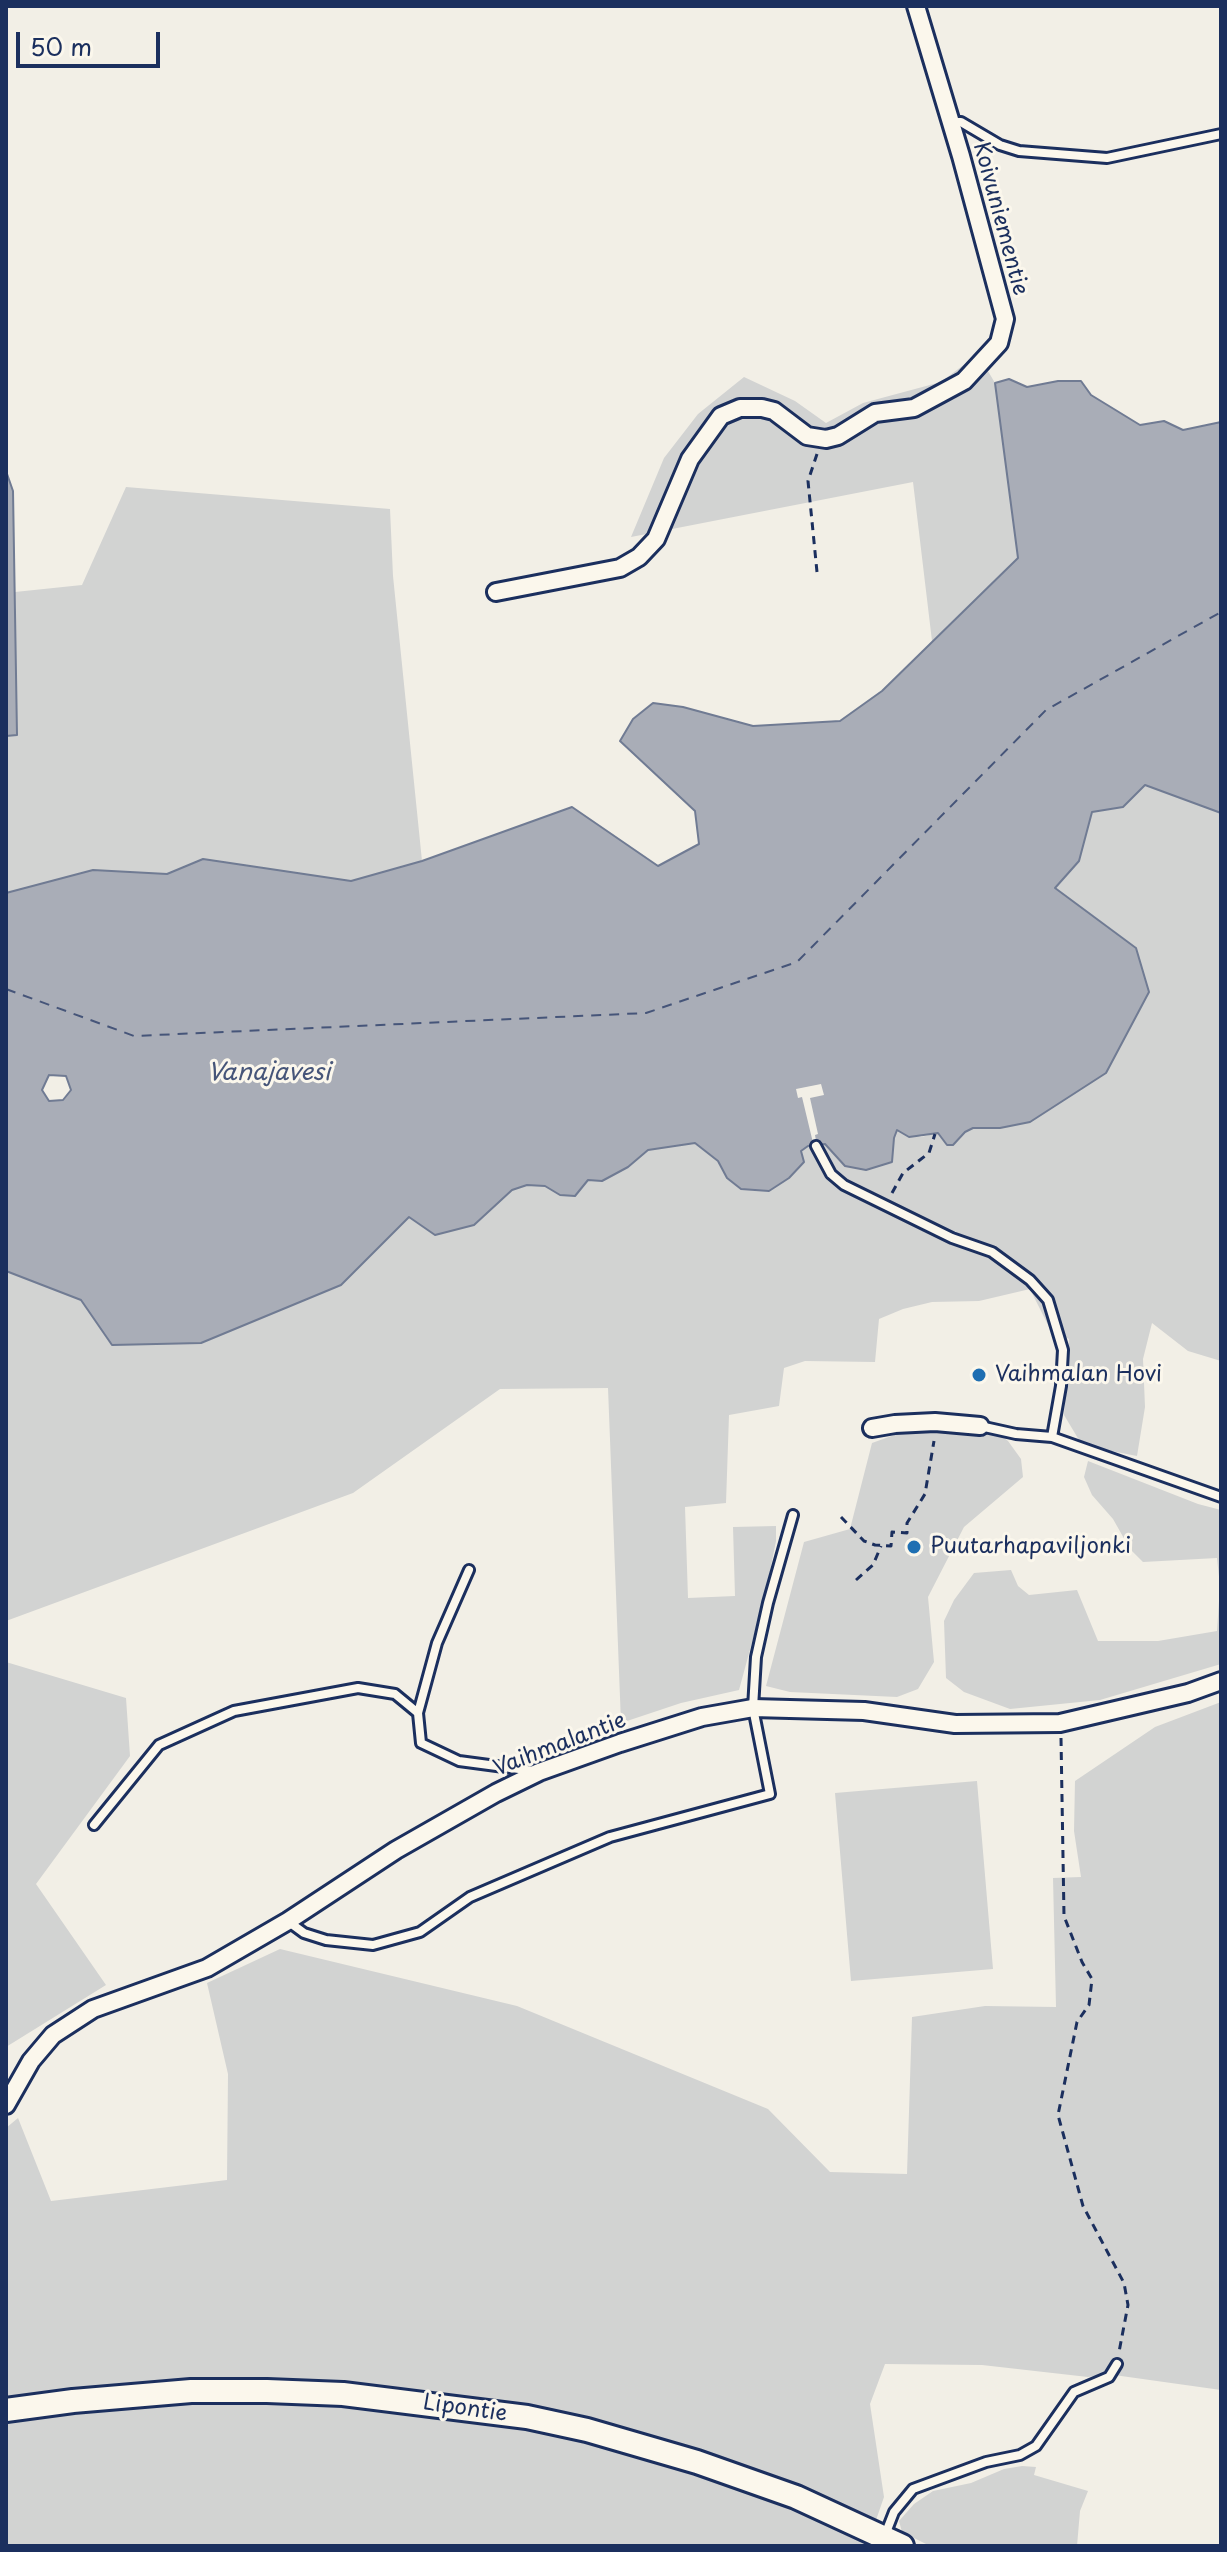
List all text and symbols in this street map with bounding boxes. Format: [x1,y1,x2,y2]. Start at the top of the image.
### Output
scale bar [20,16,164,66]
text: 50 m [30,28,92,64]
street label: Koivuniementie [967,139,1033,299]
water label: Vanajavesi [207,1059,331,1087]
place label: Vaihmalan Hovi [995,1362,1162,1388]
marker: Vaihmalan Hovi [970,1366,988,1384]
place label: Puutarhapaviljonki [930,1534,1131,1560]
marker: Puutarhapaviljonki [905,1538,923,1556]
street label: Vaihmalantie [490,1708,630,1782]
street label: Lipontie [421,2390,509,2428]

